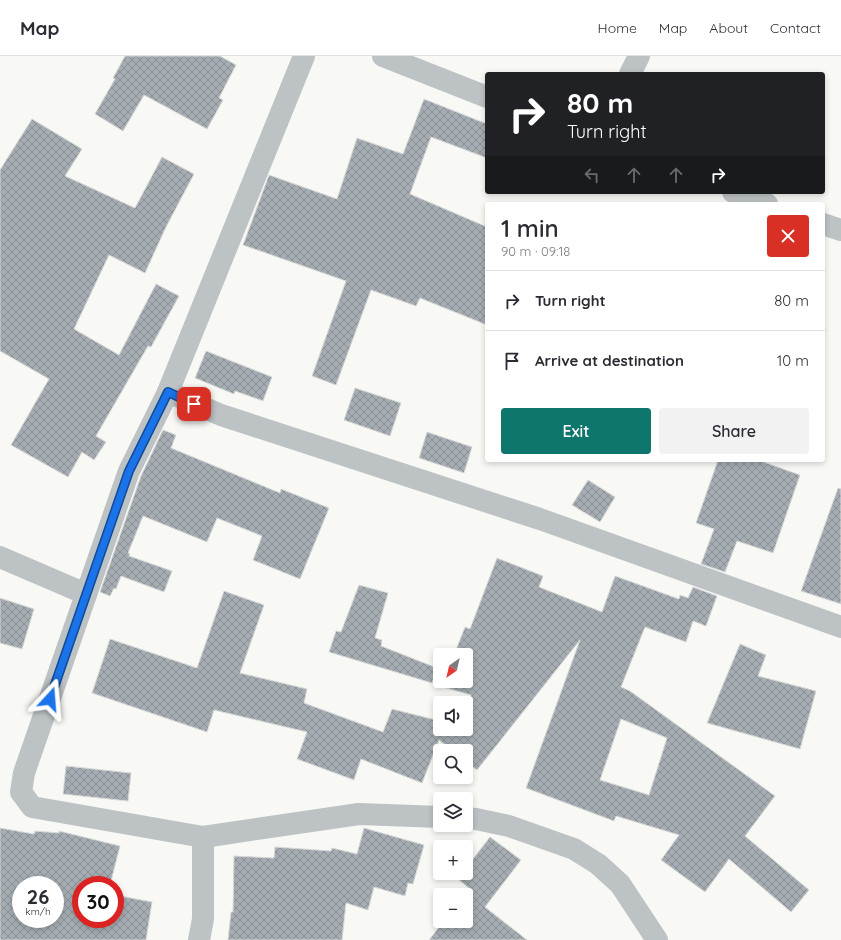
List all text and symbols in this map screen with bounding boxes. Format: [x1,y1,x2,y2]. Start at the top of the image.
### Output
text: Map [20,16,59,40]
text: Home [598,19,637,37]
text: Map [659,19,687,37]
text: About [709,19,748,37]
text: Contact [770,19,821,37]
text: 80 m [567,85,633,120]
icon: right [501,88,553,140]
text: Turn right [567,120,647,143]
icon: left [581,164,603,186]
icon: ahead [623,164,645,186]
icon: ahead [665,164,687,186]
icon: right [707,164,729,186]
text: 1 min [501,213,559,243]
button: close [767,215,809,257]
text: 90 m · 09:18 [501,243,570,259]
icon: right [501,290,523,312]
text: Turn right [535,291,606,310]
text: 80 m [774,291,809,310]
icon: arrive [501,350,523,372]
text: Arrive at destination [535,351,684,370]
text: 10 m [777,351,809,370]
pin [177,387,211,421]
icon: arrive [183,393,205,415]
button: Exit [501,408,651,454]
button: Share [659,408,809,454]
north arrow [433,648,473,688]
map controls [433,648,473,928]
position arrow [29,678,71,720]
button: sound [433,696,473,736]
button: search [433,744,473,784]
button: layers [433,792,473,832]
button: + [433,840,473,880]
speed limit sign: 30 [72,876,124,928]
text: 26 [27,884,49,909]
button: − [433,888,473,928]
text: km/h [25,905,51,918]

